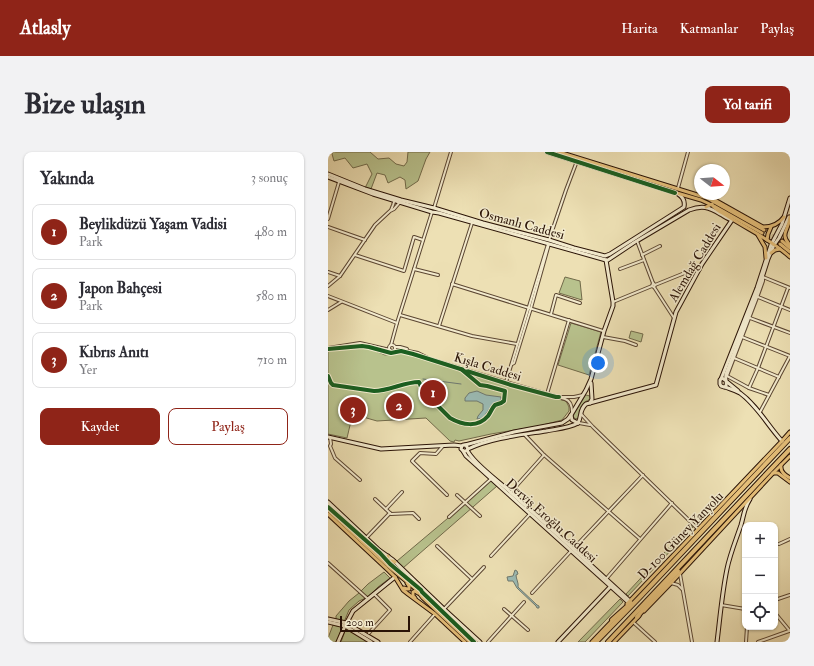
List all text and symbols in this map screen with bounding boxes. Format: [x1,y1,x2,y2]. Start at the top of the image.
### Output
text: Atlasly [20,16,71,40]
text: Harita [621,20,658,37]
text: Katmanlar [680,20,738,37]
text: Paylaş [760,20,794,37]
button: Yol tarifi [705,86,790,123]
text: Bize ulaşın [24,87,146,122]
north arrow [694,164,730,200]
text: Yakında [40,168,94,189]
text: 3 sonuç [251,170,288,186]
street label: Osmanlı Caddesi [477,205,567,243]
text: Beylikdüzü Yaşam Vadisi [79,215,227,234]
street label: Alemdağ Caddesi [665,220,725,306]
text: 1 [52,224,56,240]
text: 480 m [254,224,287,240]
text: Park [79,234,103,250]
text: Japon Bahçesi [79,279,162,298]
text: 2 [51,288,57,304]
text: 580 m [256,288,287,304]
text: Park [79,298,103,314]
text: Kıbrıs Anıtı [79,343,149,362]
street label: Kışla Caddesi [452,349,524,385]
text: 3 [52,352,57,368]
text: 710 m [257,352,287,368]
your location [588,353,608,373]
text: Yer [79,362,97,378]
pin: 1 [420,378,446,408]
pin: 2 [386,391,412,421]
pin: 3 [340,395,366,425]
button: Kaydet [40,408,160,445]
button: Paylaş [168,408,288,445]
street label: Derviş Eroğlu Caddesi [502,475,601,566]
street label: D-100 Güney Yanyolu [635,488,728,584]
map controls [742,522,778,630]
button: + [742,522,778,558]
button: − [742,558,778,594]
button: locate [742,594,778,630]
scale bar [340,614,410,633]
text: 200 m [346,616,374,629]

